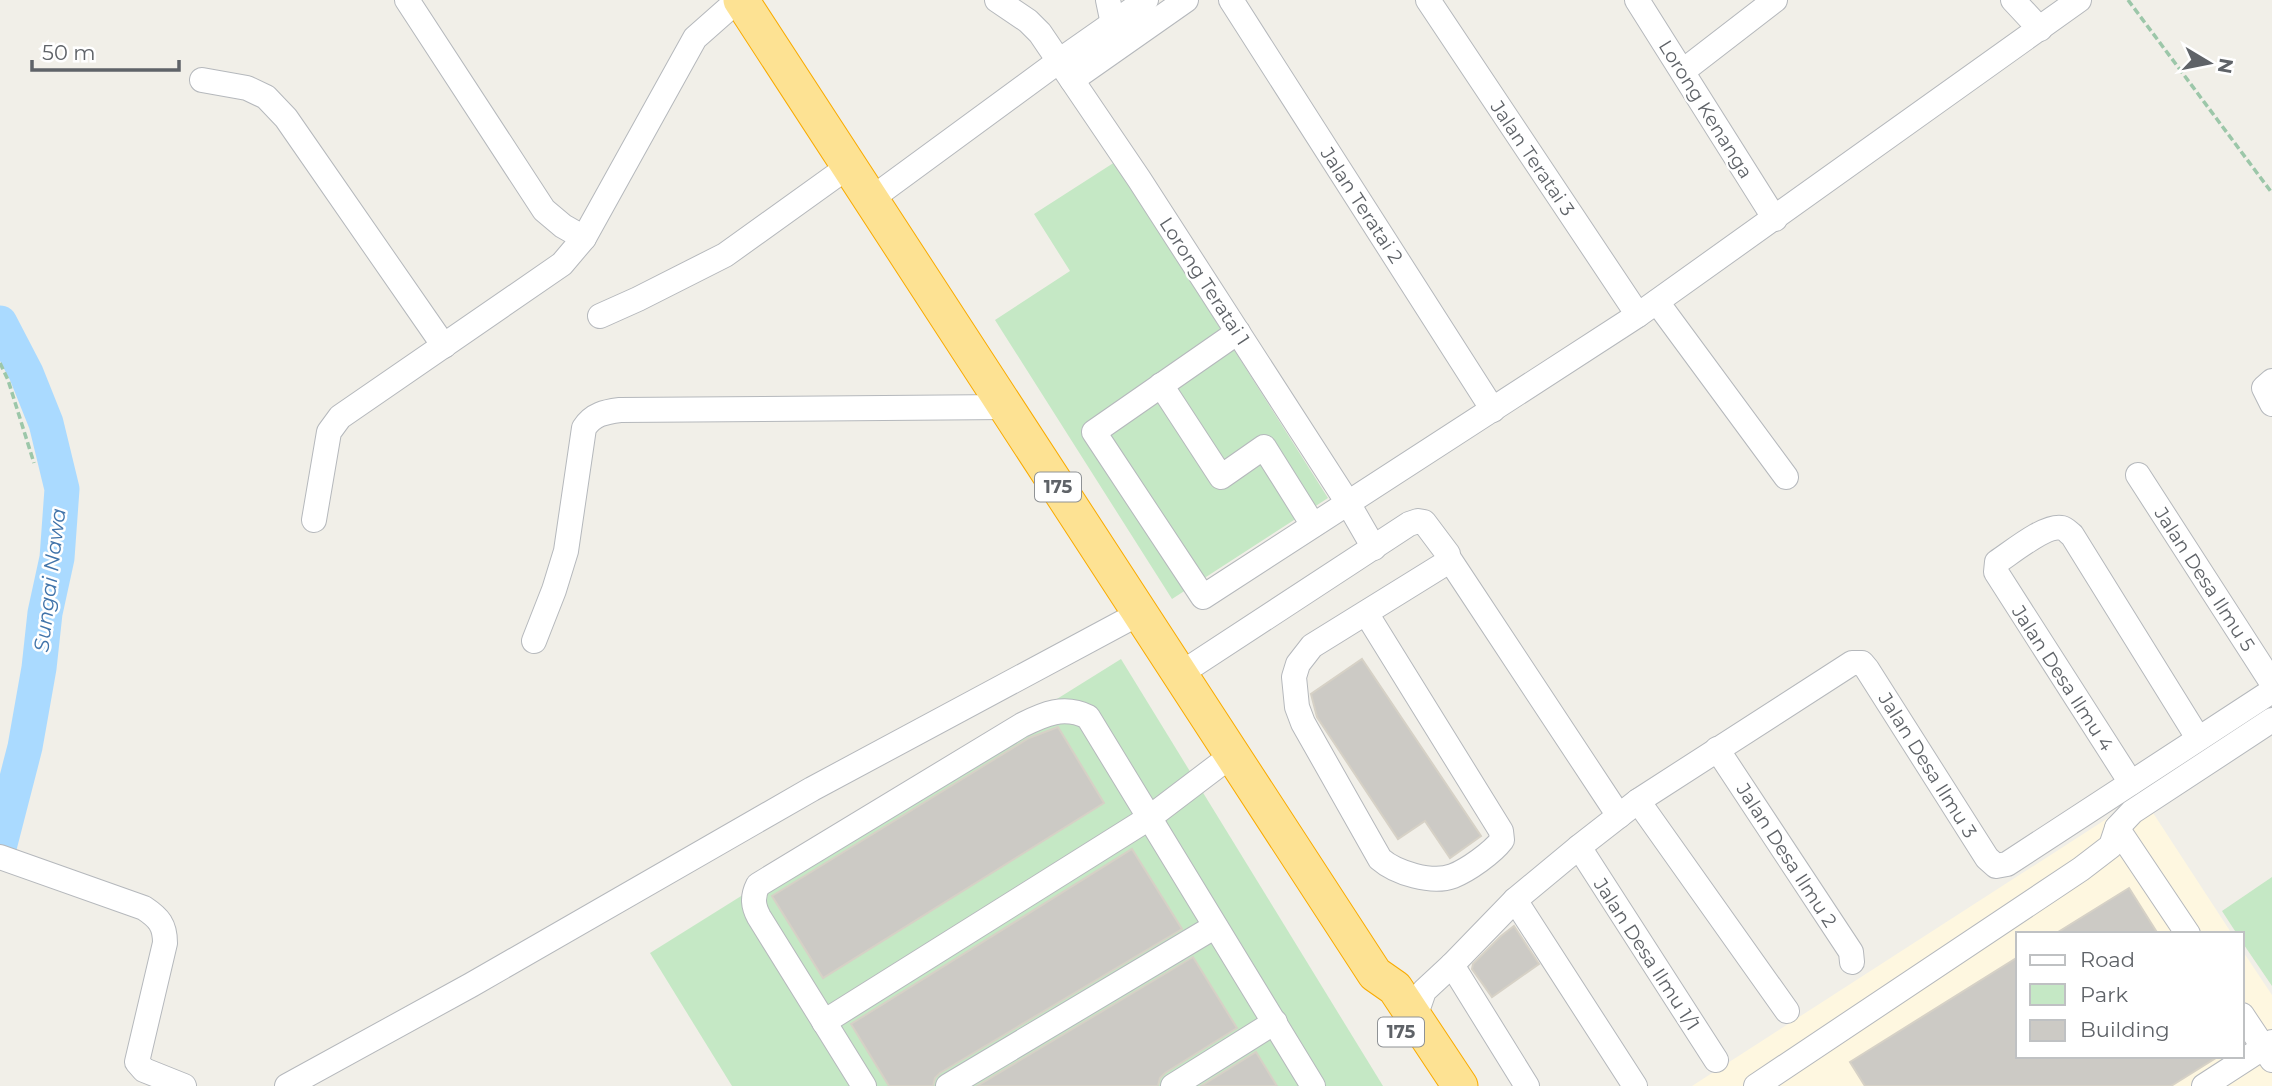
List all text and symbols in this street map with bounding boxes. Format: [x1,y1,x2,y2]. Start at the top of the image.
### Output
scale bar [32,28,178,72]
north arrow [2174,28,2244,98]
street label: Lorong Kenanga [1654,36,1757,183]
text: 50 m [42,40,96,65]
text: N [2213,56,2238,75]
street label: Jalan Teratai 3 [1485,96,1579,220]
street label: Jalan Teratai 2 [1315,142,1408,268]
street label: Lorong Teratai 1 [1155,213,1255,350]
road number: 175 [1035,472,1081,502]
street label: Jalan Desa Ilmu 5 [2149,502,2260,656]
water label: Sungai Nawa [28,507,71,653]
street label: Jalan Desa Ilmu 4 [2006,600,2118,756]
street label: Jalan Desa Ilmu 3 [1873,688,1982,842]
street label: Jalan Desa Ilmu 2 [1731,778,1842,932]
street label: Jalan Desa Ilmu 1/1 [1588,873,1704,1035]
legend [2016,932,2244,1058]
text: Road [2080,947,2135,972]
text: Park [2080,982,2128,1007]
road number: 175 [1378,1017,1424,1046]
text: Building [2080,1017,2170,1042]

